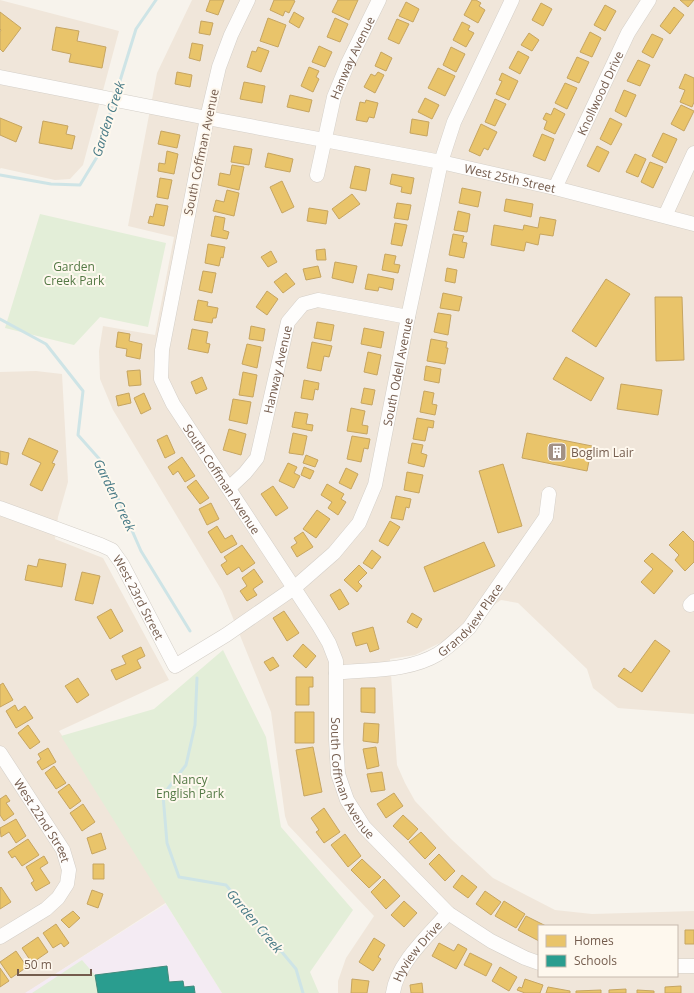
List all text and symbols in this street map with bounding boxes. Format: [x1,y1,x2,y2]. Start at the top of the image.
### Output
street label: Hanway Avenue [325,13,378,102]
street label: Knollwood Drive [573,48,627,138]
water label: Garden Creek [87,78,129,159]
street label: South Coffman Avenue [179,87,223,217]
street label: West 25th Street [463,159,557,196]
park label: Garden Creek Park [44,258,105,289]
street label: South Odell Avenue [378,316,416,428]
street label: Hanway Avenue [259,323,296,415]
street label: South Coffman Avenue [180,420,265,537]
building icon: Boglim Lair [546,441,568,463]
place label: Boglim Lair [571,444,634,461]
water label: Garden Creek [90,456,141,535]
street label: West 23rd Street [109,551,168,642]
street label: Grandview Place [434,579,506,660]
street label: South Coffman Avenue [327,717,379,842]
park label: Nancy English Park [156,771,225,802]
street label: West 22nd Street [10,775,75,864]
water label: Garden Creek [223,885,287,957]
street label: Hyview Drive [388,917,446,984]
legend [538,925,678,977]
text: Homes [574,932,614,949]
scale bar [18,951,91,977]
text: Schools [574,952,617,969]
text: 50 m [24,956,52,973]

